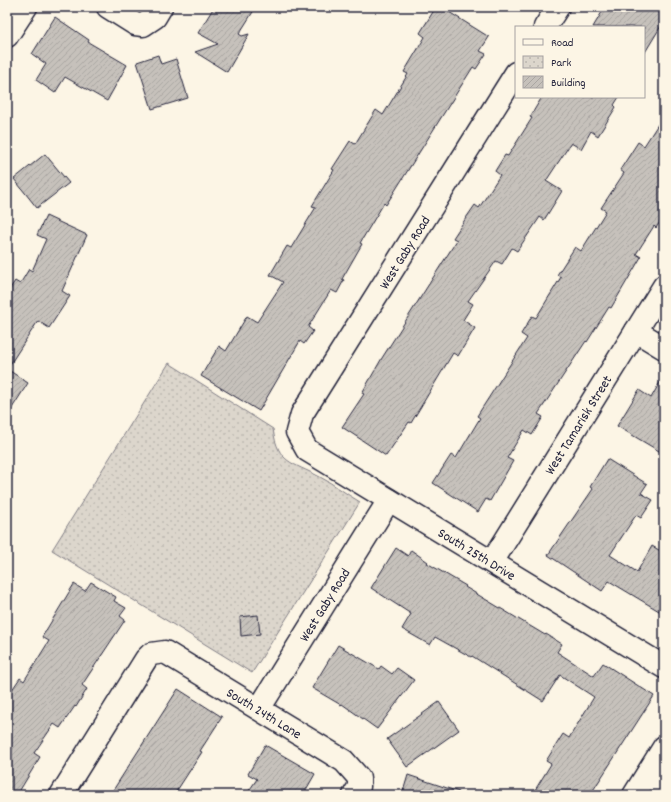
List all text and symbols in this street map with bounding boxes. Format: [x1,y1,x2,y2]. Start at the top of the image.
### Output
legend [515,26,645,98]
text: Road [551,35,573,52]
text: Park [551,55,572,72]
text: Building [551,75,586,92]
street label: West Gaby Road [375,212,436,294]
street label: West Tamarisk Street [541,372,618,479]
street label: South 25th Drive [433,524,519,586]
street label: West Gaby Road [295,565,356,646]
street label: South 24th Lane [222,684,305,745]

